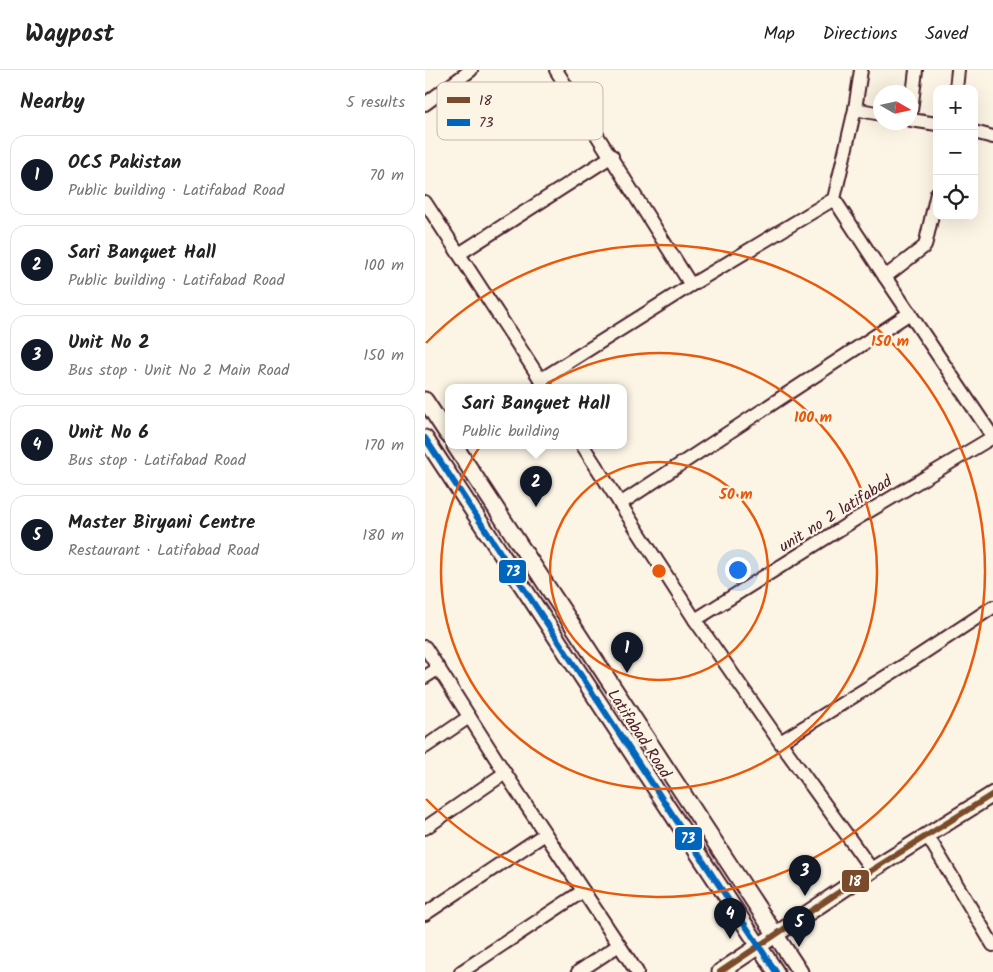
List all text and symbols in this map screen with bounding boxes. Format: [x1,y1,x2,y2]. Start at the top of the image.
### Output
text: Waypost [25,15,114,54]
text: Map [763,20,795,49]
text: Directions [823,20,897,49]
text: Saved [925,20,968,49]
legend [437,82,603,140]
north arrow [873,85,918,130]
map controls [933,85,978,220]
button: + [933,85,978,130]
text: Nearby [20,86,85,119]
text: 5 results [346,90,405,115]
text: 18 [479,90,492,112]
text: 73 [479,112,493,134]
button: − [933,130,978,175]
text: OCS Pakistan [68,148,181,178]
text: 1 [35,163,39,188]
text: 70 m [369,163,404,188]
button: locate [933,175,978,220]
text: Public building · Latifabad Road [68,178,285,203]
text: Sari Banquet Hall [68,238,216,268]
text: 2 [32,253,42,278]
text: 100 m [364,253,404,278]
text: Public building · Latifabad Road [68,268,285,293]
text: Unit No 2 [68,328,150,358]
text: 150 m [871,330,909,354]
text: 3 [33,343,41,368]
text: 150 m [363,343,404,368]
text: Bus stop · Unit No 2 Main Road [68,358,289,383]
popup [445,384,627,449]
text: Sari Banquet Hall [462,389,610,419]
text: 100 m [794,406,832,430]
text: Unit No 6 [68,418,149,448]
text: Public building [462,419,560,444]
text: 4 [33,433,41,458]
text: 170 m [364,433,404,458]
text: Bus stop · Latifabad Road [68,448,246,473]
pin: 2 [520,466,552,507]
street label: unit no 2 latifabad [774,469,898,559]
text: 50 m [718,483,753,507]
text: Master Biryani Centre [68,508,255,538]
text: 5 [33,523,41,548]
text: 180 m [362,523,404,548]
text: Restaurant · Latifabad Road [68,538,259,563]
your location [725,557,751,583]
line badge: 73 [498,559,527,584]
text: 73 [506,561,520,583]
centre of rings [650,562,668,580]
pin: 1 [611,632,643,673]
street label: Latifabad Road [600,684,678,784]
line badge: 73 [674,826,703,851]
text: 73 [681,828,695,850]
pin: 3 [789,855,821,896]
line badge: 18 [841,869,870,893]
text: 18 [849,871,862,893]
pin: 4 [714,898,746,939]
pin: 5 [783,906,815,947]

